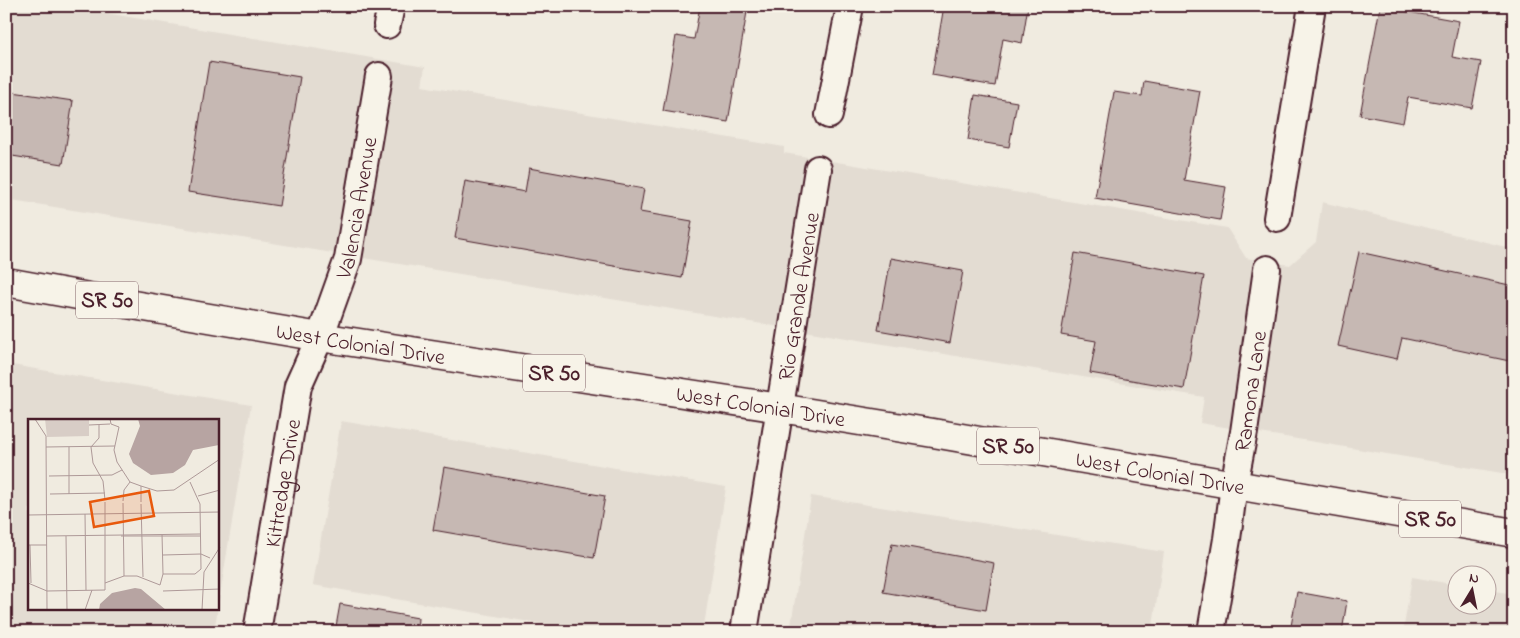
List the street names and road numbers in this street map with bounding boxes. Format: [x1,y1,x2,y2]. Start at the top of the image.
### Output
street label: Valencia Avenue [329,135,387,285]
street label: Rio Grande Avenue [771,210,830,383]
road number: SR 50 [76,282,138,318]
street label: West Colonial Drive [273,317,447,375]
street label: Ramona Lane [1228,329,1277,455]
road number: SR 50 [523,354,585,392]
street label: West Colonial Drive [674,379,848,437]
street label: Kittredge Drive [258,417,311,550]
road number: SR 50 [977,428,1039,464]
street label: West Colonial Drive [1073,445,1247,505]
road number: SR 50 [1399,500,1461,538]

